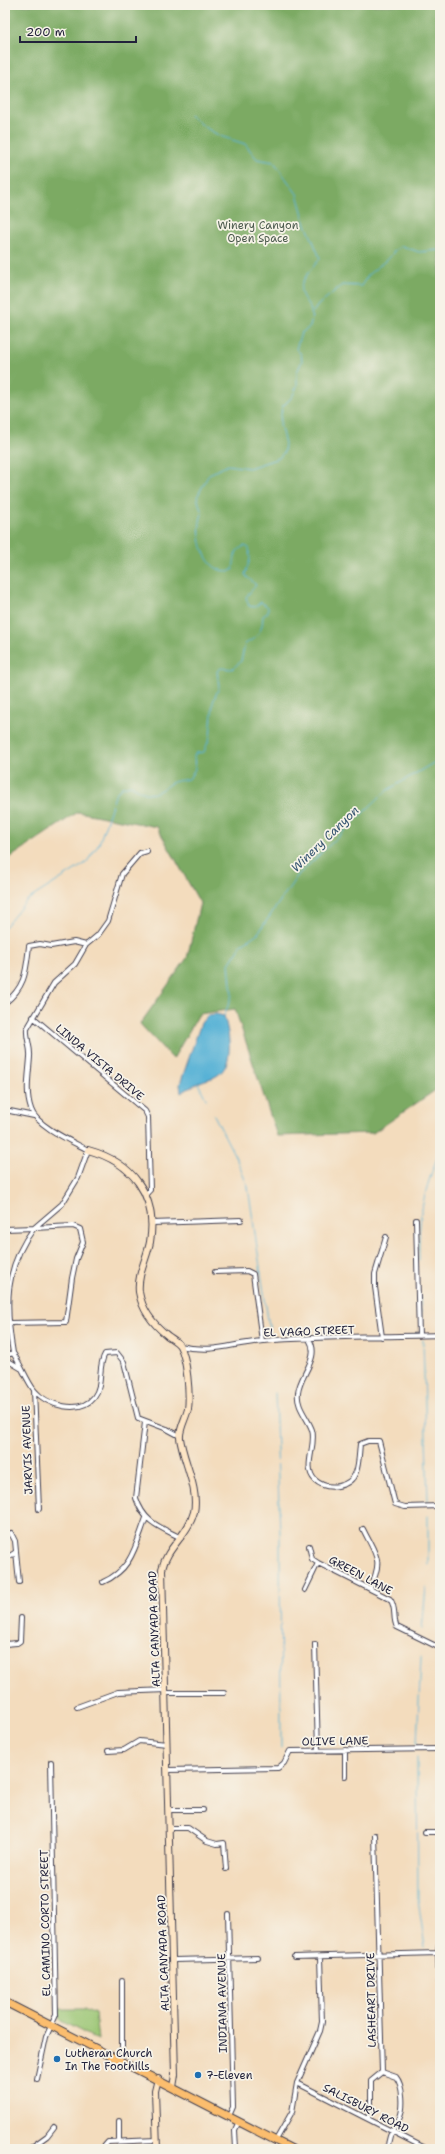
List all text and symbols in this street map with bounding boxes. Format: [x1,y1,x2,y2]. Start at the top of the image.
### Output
scale bar [20,18,136,44]
text: 200 m [26,24,65,40]
park label: Winery Canyon Open Space [218,218,299,246]
water label: Winery Canyon [288,802,362,876]
street label: LINDA VISTA DRIVE [52,1021,147,1104]
street label: EL VAGO STREET [263,1322,355,1341]
street label: JARVIS AVENUE [18,1405,37,1495]
street label: GREEN LANE [326,1552,395,1599]
street label: ALTA CANYADA ROAD [145,1571,164,1687]
street label: OLIVE LANE [301,1733,369,1750]
street label: EL CAMINO CORTO STREET [37,1849,54,1997]
street label: ALTA CANYADA ROAD [154,1895,173,2011]
street label: LASHEART DRIVE [363,1952,380,2048]
street label: INDIANA AVENUE [214,1953,231,2053]
place label: Lutheran Church In The Foothills [65,2046,153,2074]
marker: Lutheran Church In The Foothills [52,2054,62,2064]
place label: 7-Eleven [206,2068,253,2083]
marker: 7-Eleven [193,2070,203,2080]
street label: SALISBURY ROAD [320,2080,411,2137]

